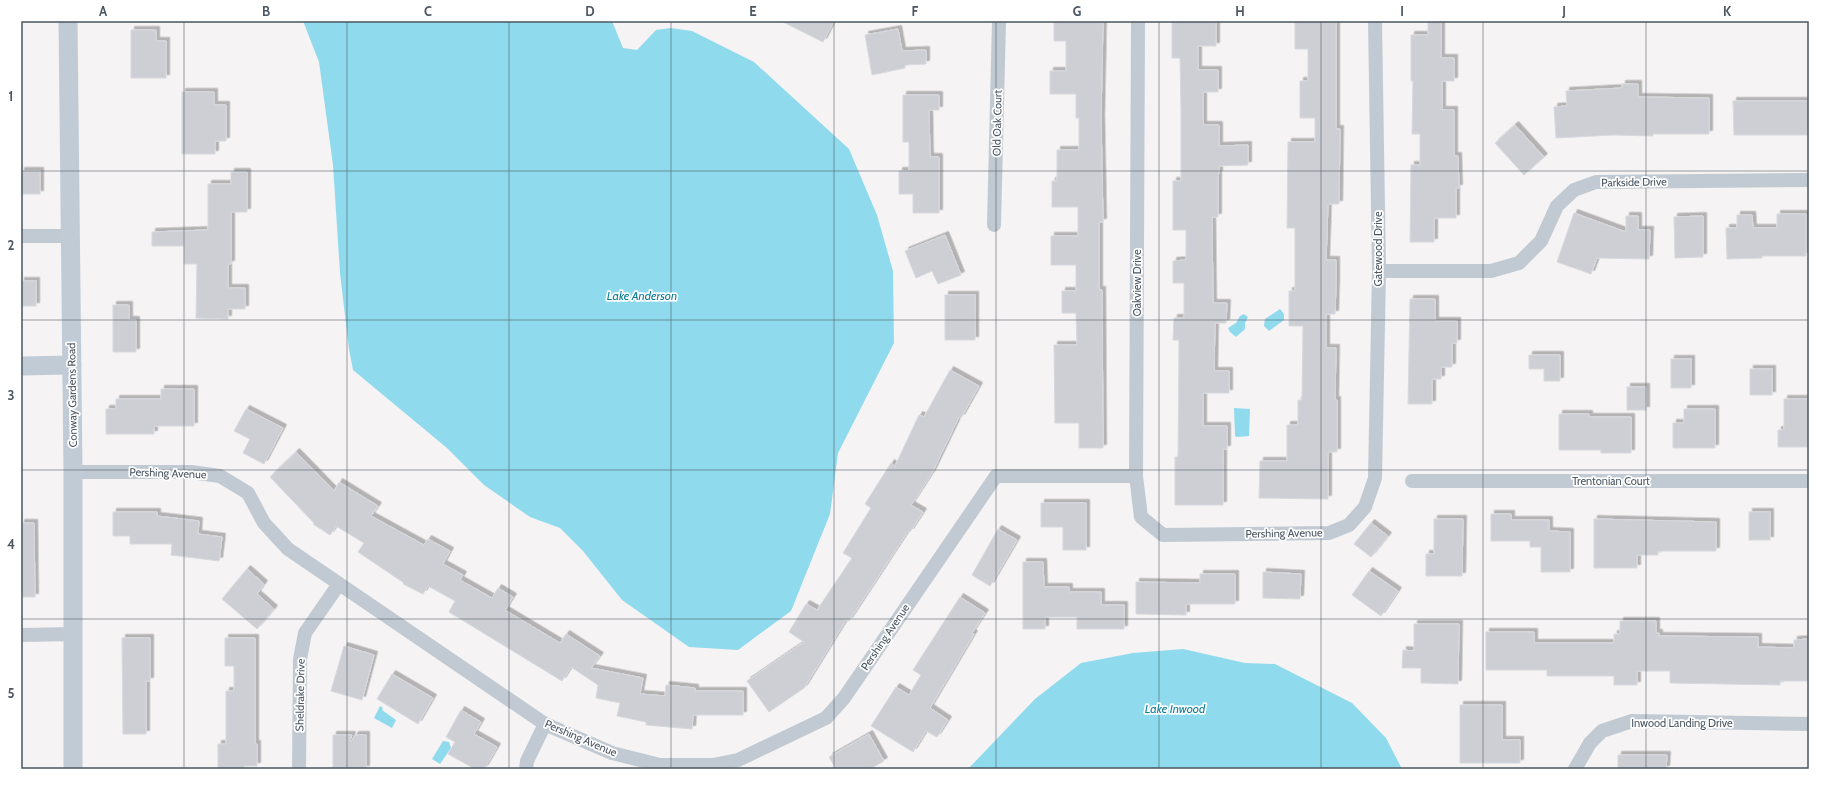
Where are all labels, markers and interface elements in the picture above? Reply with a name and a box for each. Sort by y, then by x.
text: A [99,3,108,19]
text: B [262,3,270,19]
text: C [424,3,432,19]
text: D [585,3,595,19]
text: E [749,3,757,19]
text: F [912,3,919,19]
text: G [1073,3,1082,19]
text: H [1235,3,1245,19]
text: I [1400,3,1404,19]
text: J [1561,3,1566,19]
text: K [1723,3,1732,19]
text: 1 [9,88,13,104]
street label: Old Oak Court [989,89,1005,156]
street label: Parkside Drive [1601,174,1667,190]
street label: Gatewood Drive [1371,211,1385,287]
text: 2 [8,237,15,253]
street label: Oakview Drive [1130,249,1144,317]
water label: Lake Anderson [607,288,677,303]
street label: Conway Gardens Road [64,343,80,447]
text: 3 [7,387,15,403]
street label: Pershing Avenue [129,465,207,481]
street label: Trentonian Court [1572,474,1650,488]
street label: Pershing Avenue [1245,525,1323,541]
text: 4 [7,536,15,552]
street label: Pershing Avenue [858,601,913,673]
street label: Sheldrake Drive [292,658,308,731]
text: 5 [8,685,15,701]
water label: Lake Inwood [1145,701,1206,716]
street label: Pershing Avenue [543,716,620,760]
street label: Inwood Landing Drive [1631,716,1733,730]

